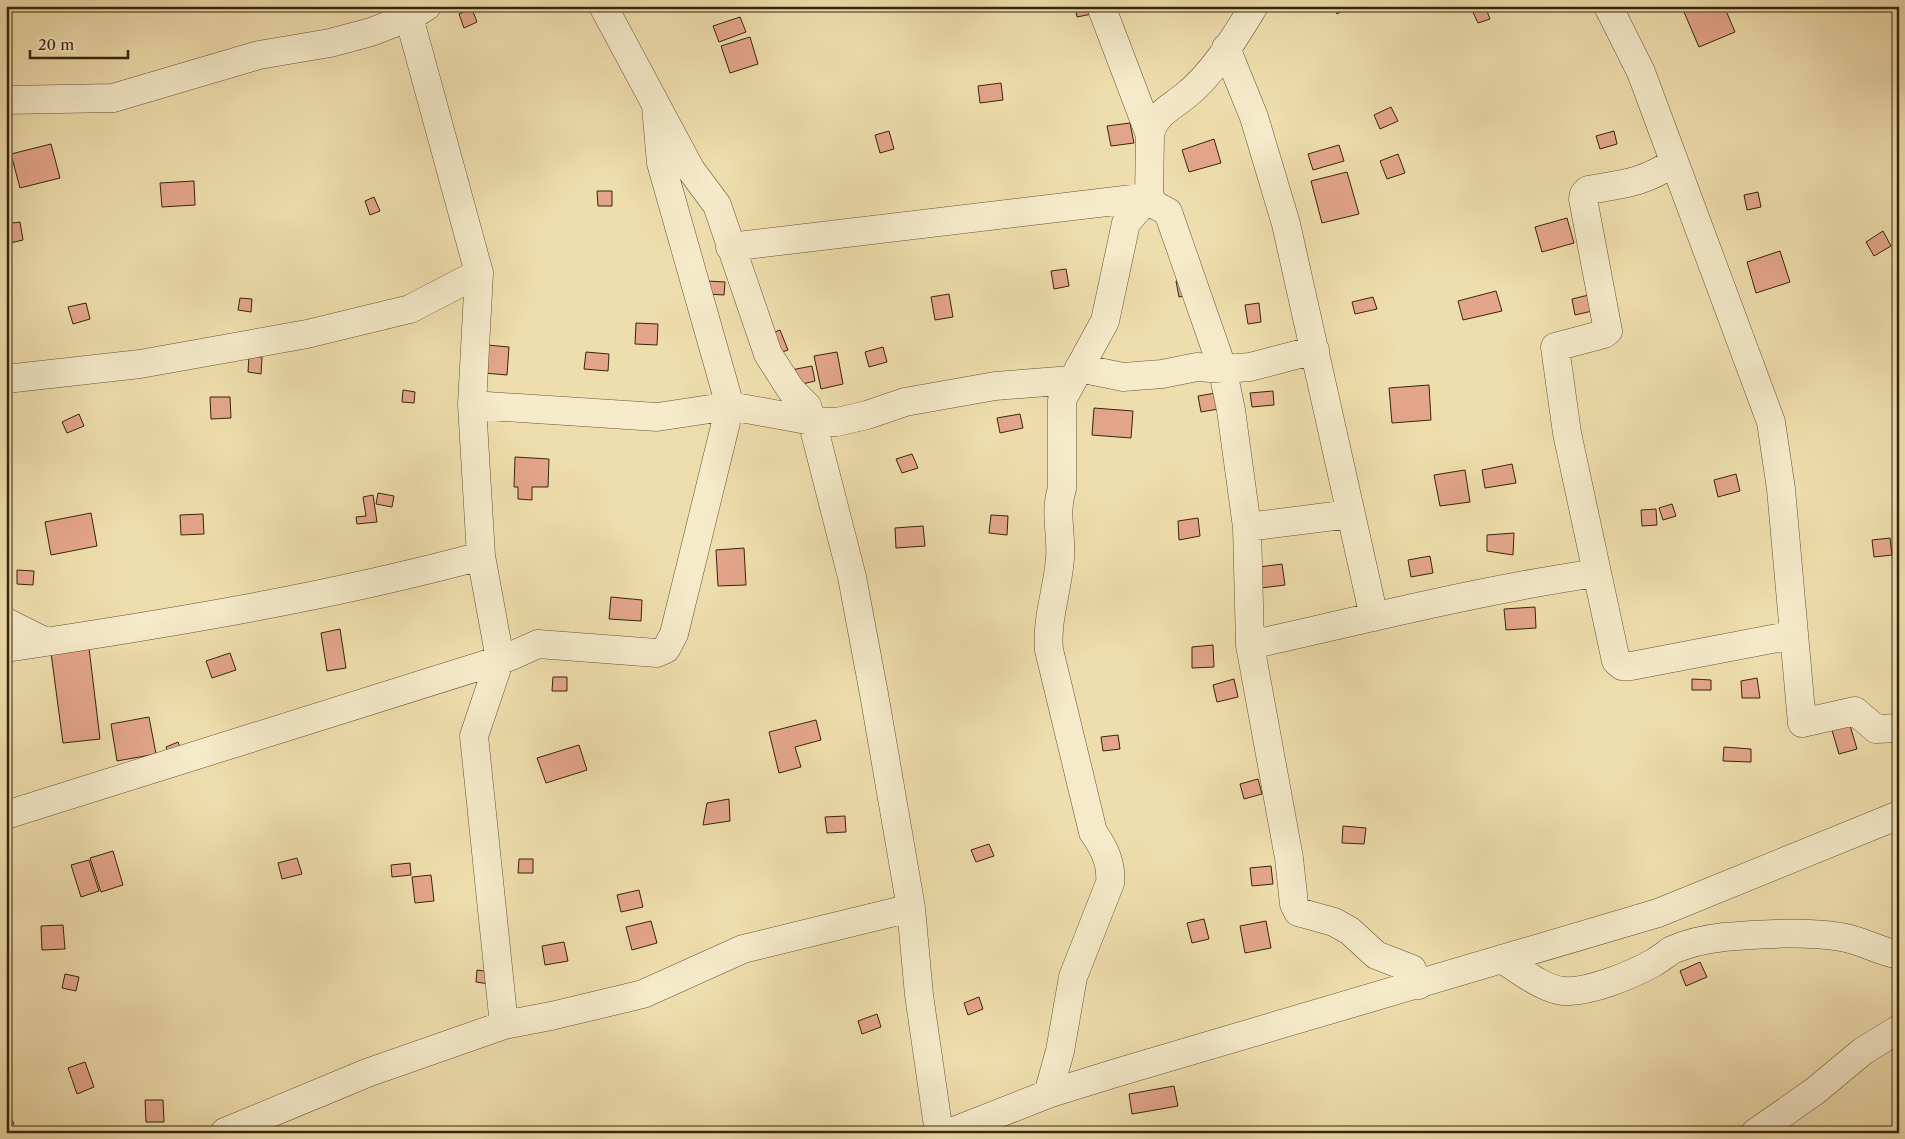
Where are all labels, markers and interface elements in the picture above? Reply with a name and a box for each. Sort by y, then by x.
scale bar [30,28,128,60]
text: 20 m [38,35,74,54]

